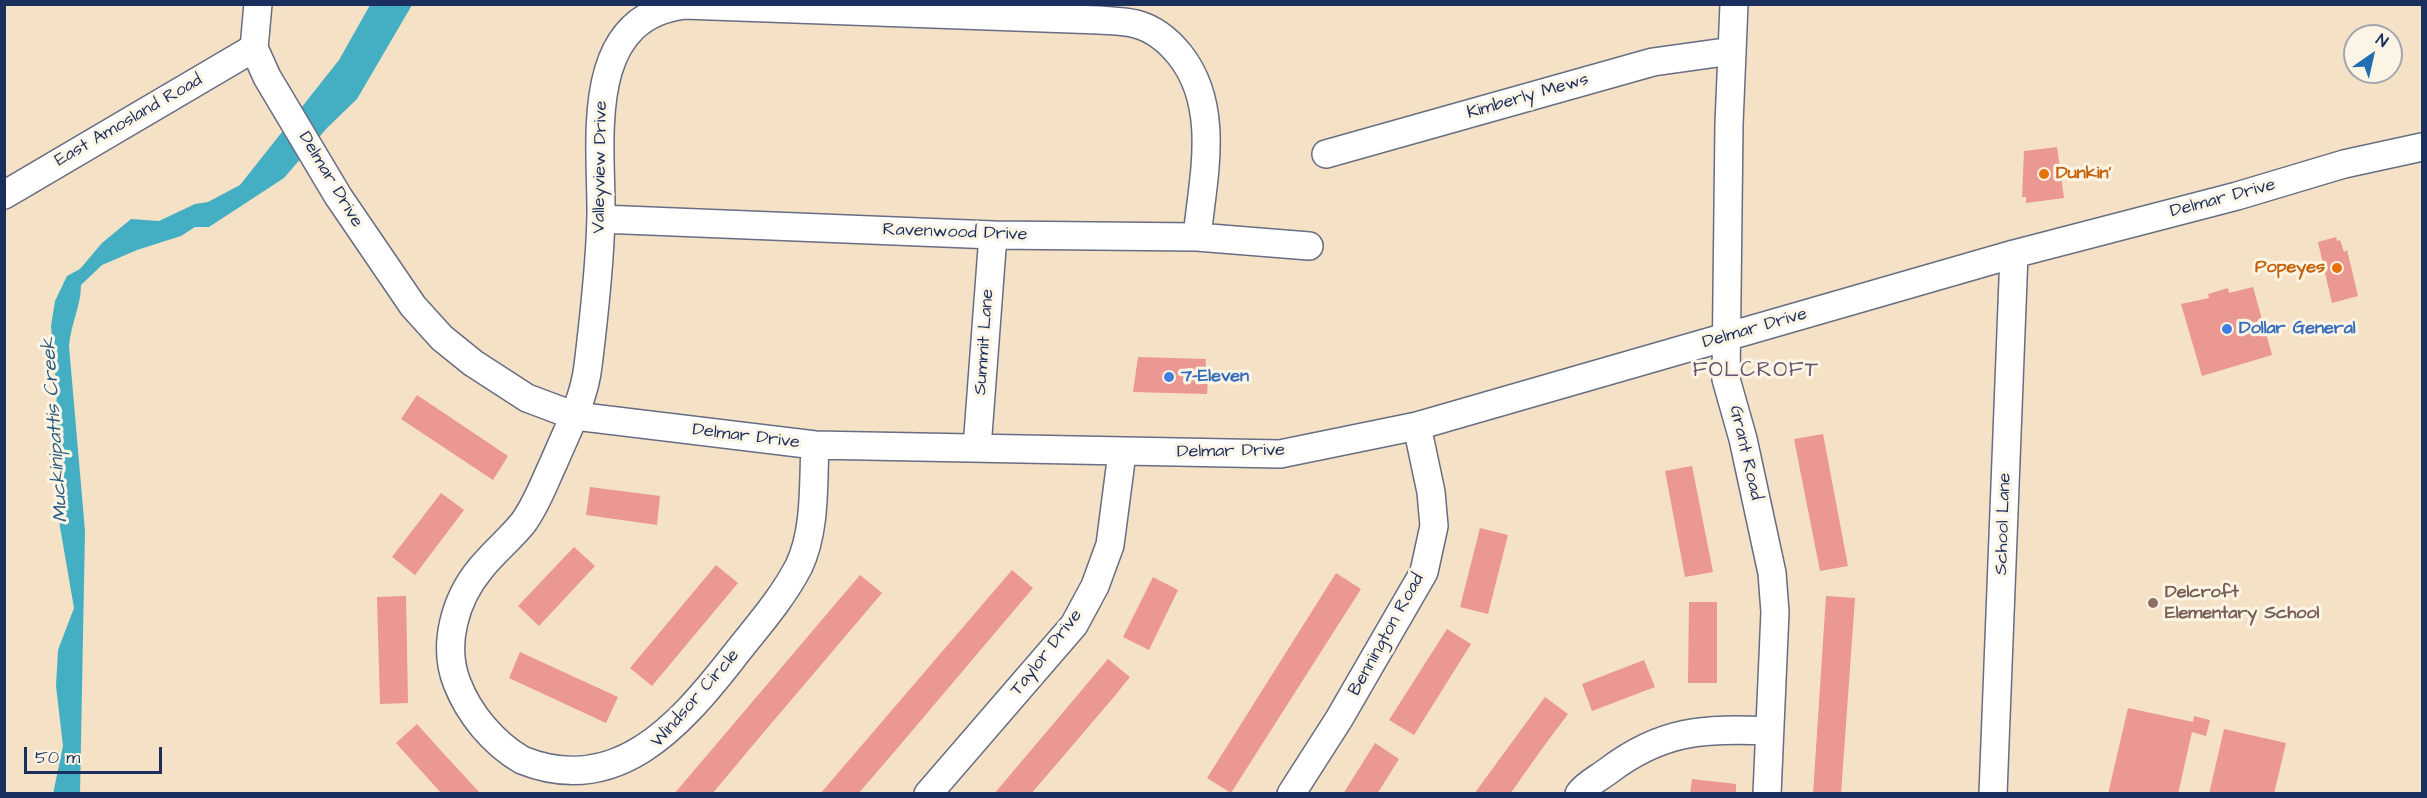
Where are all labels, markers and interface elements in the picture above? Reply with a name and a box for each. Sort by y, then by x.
north arrow [2343,24,2403,84]
text: N [2372,29,2392,53]
street label: Kimberly Mews [1465,69,1591,125]
street label: East Amosland Road [51,70,207,172]
street label: Valleyview Drive [589,100,613,234]
street label: Delmar Drive [293,128,367,232]
place label: Dunkin' [2056,163,2112,185]
marker: Dunkin' [2037,167,2051,181]
street label: Delmar Drive [2168,175,2278,223]
street label: Ravenwood Drive [882,220,1028,246]
place label: Popeyes [2255,257,2325,279]
marker: Popeyes [2330,261,2344,275]
street label: Summit Lane [971,288,999,396]
street label: Delmar Drive [1700,304,1810,354]
place label: Dollar General [2239,318,2356,340]
marker: Dollar General [2220,322,2234,336]
water label: Muckinipattis Creek [38,337,74,523]
district label: FOLCROFT [1693,359,1819,385]
place label: 7-Eleven [1181,366,1249,388]
marker: 7-Eleven [1162,370,1176,384]
street label: Grant Road [1724,404,1766,502]
street label: Delmar Drive [691,420,801,454]
street label: Delmar Drive [1177,440,1285,464]
street label: School Lane [1991,472,2017,576]
street label: Bennington Road [1344,570,1430,700]
place label: Delcroft Elementary School [2165,582,2319,624]
marker: Delcroft Elementary School [2146,596,2160,610]
street label: Taylor Drive [1007,605,1087,701]
street label: Windsor Circle [647,645,745,753]
scale bar [27,735,165,773]
text: 50 m [35,745,80,770]

